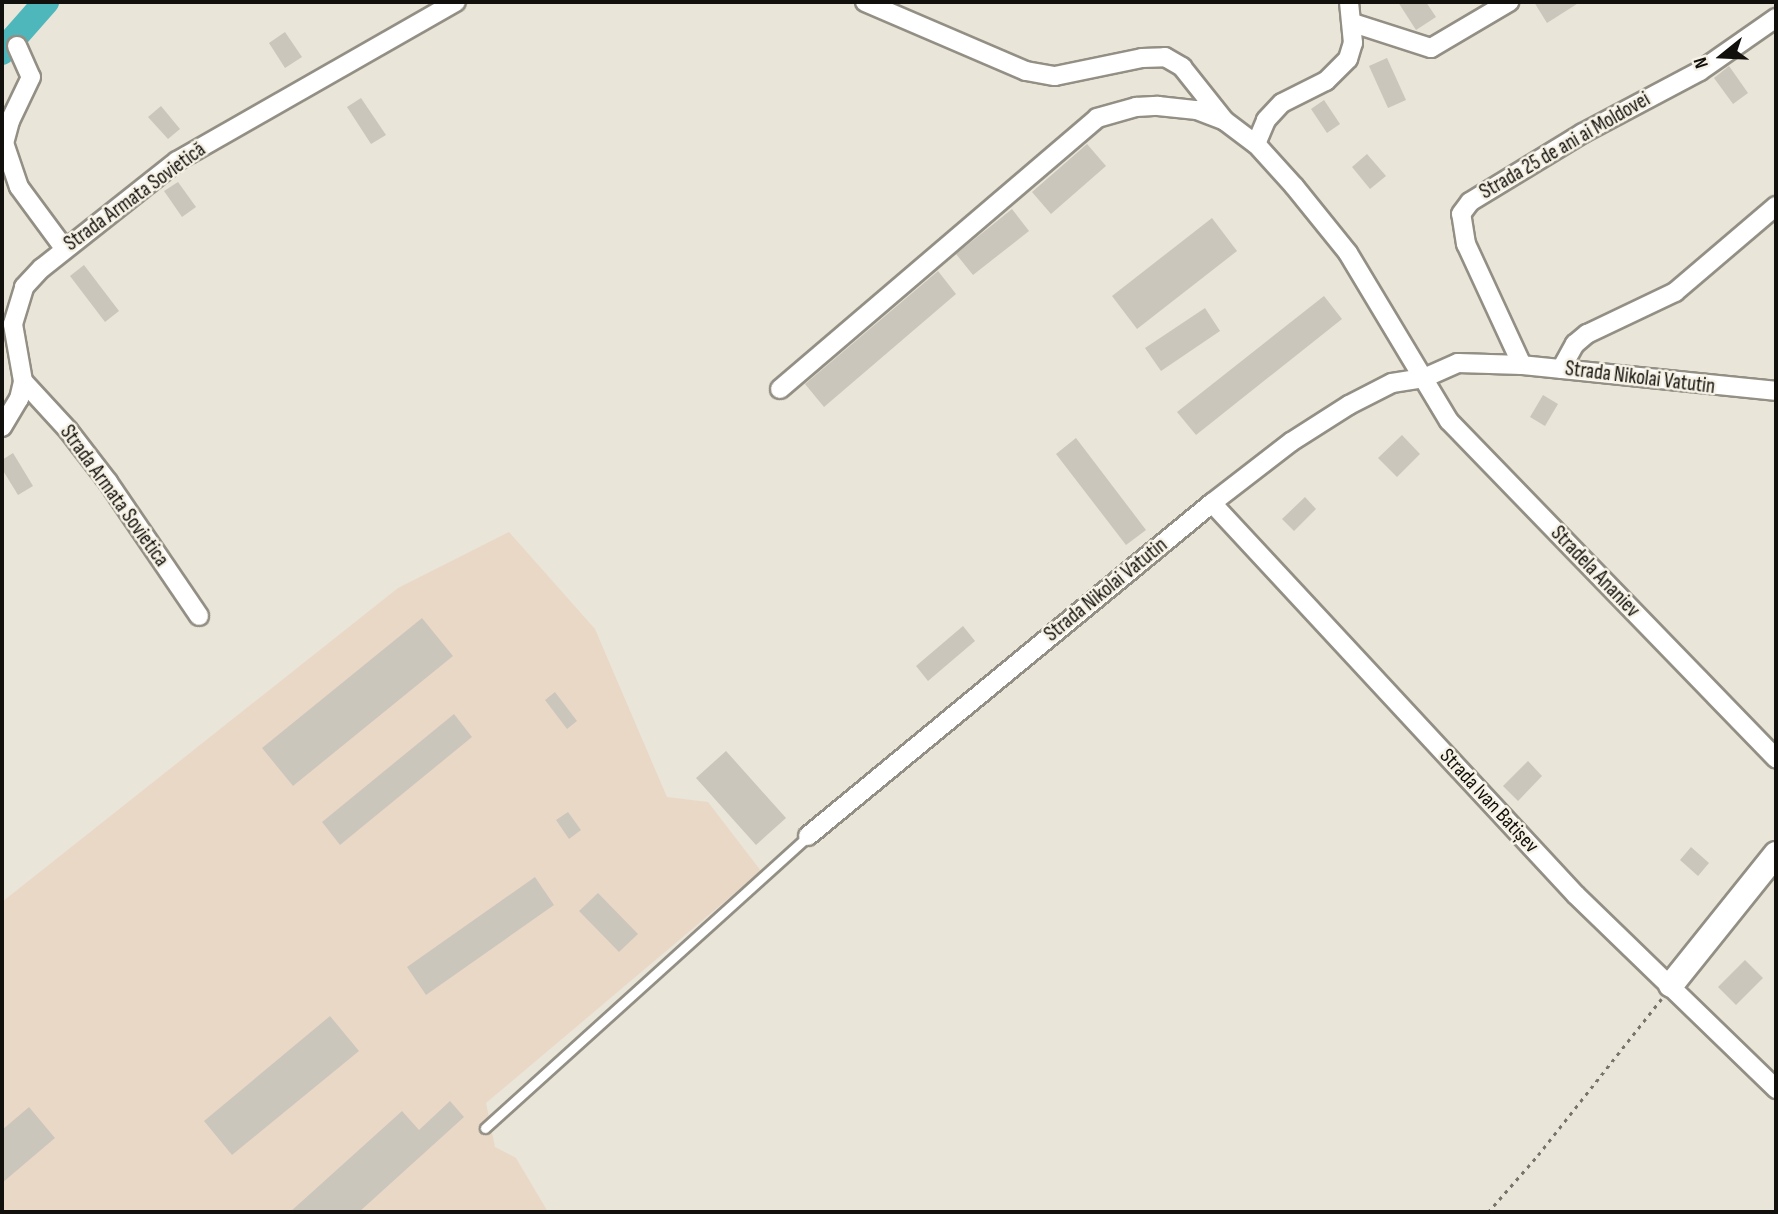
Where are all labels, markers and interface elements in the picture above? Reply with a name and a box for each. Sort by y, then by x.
north arrow [1687,21,1757,91]
text: N [1689,54,1714,71]
street label: Strada 25 de ani ai Moldovei [1475,87,1655,205]
street label: Strada Armata Sovietică [59,137,211,257]
street label: Strada Nikolai Vatutin [1564,356,1716,400]
street label: Strada Armata Sovietica [54,420,174,572]
street label: Stradela Ananiev [1545,521,1645,623]
street label: Strada Nikolai Vatutin [1039,533,1173,647]
street label: Strada Ivan Batișev [1434,744,1544,858]

